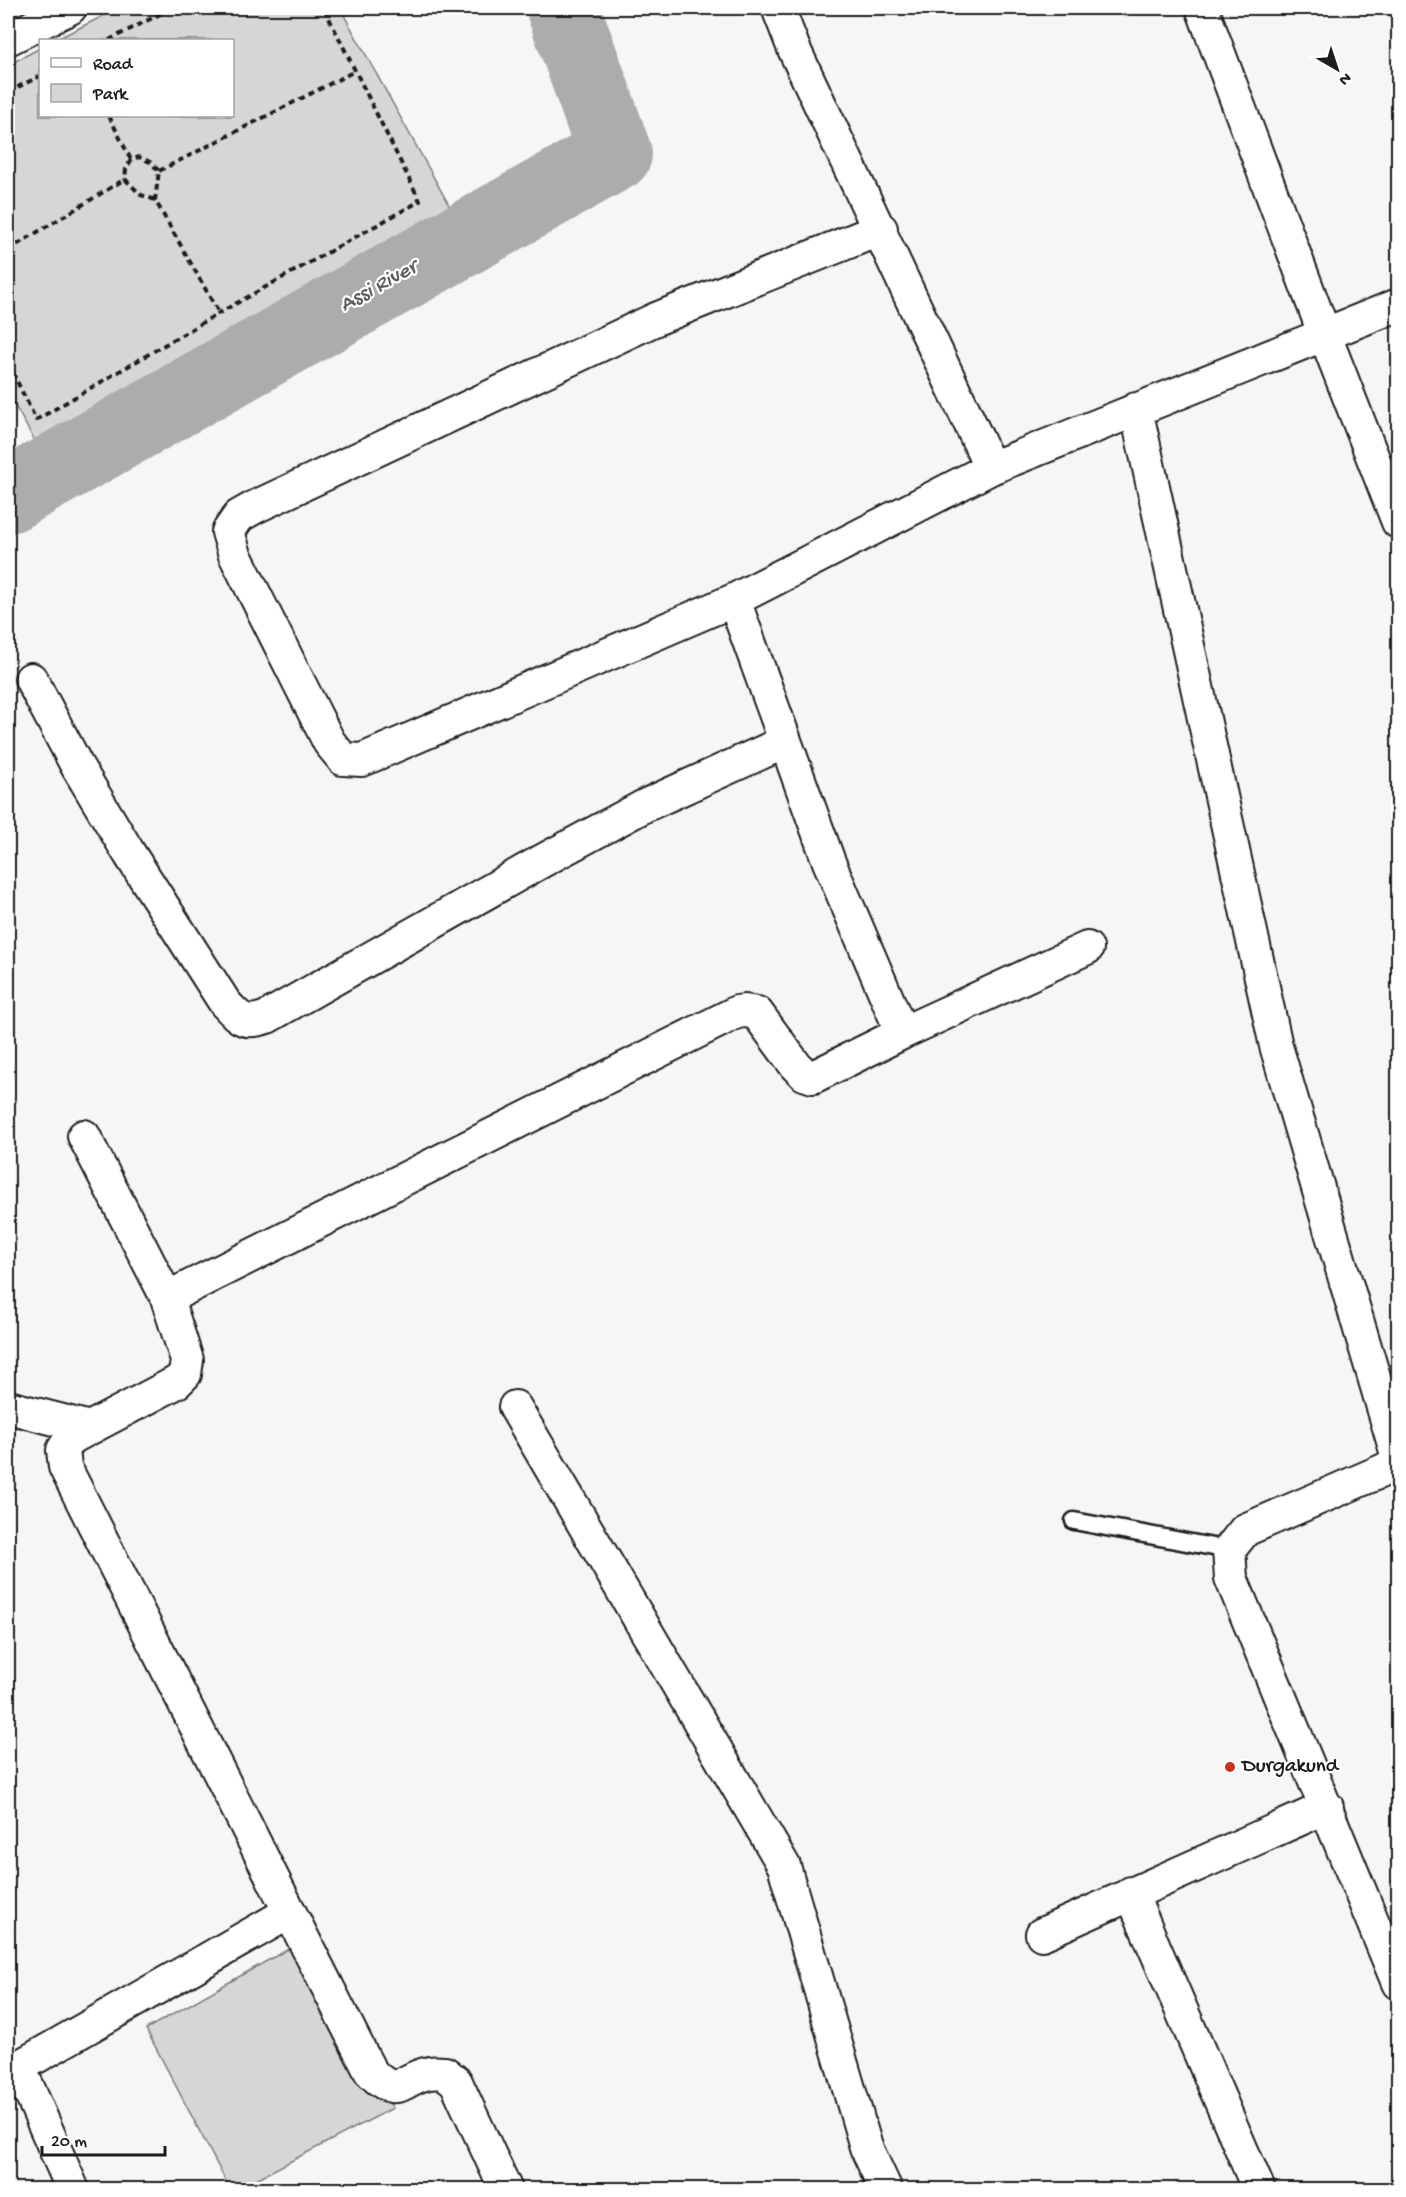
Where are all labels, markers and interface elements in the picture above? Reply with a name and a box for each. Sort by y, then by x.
legend [39,39,234,117]
north arrow [1307,39,1367,99]
text: Road [93,55,134,76]
text: N [1334,67,1354,89]
text: Park [92,85,129,106]
water label: Assi River [336,253,426,319]
place label: Durgakund [1240,1755,1340,1780]
marker: Durgakund [1223,1760,1237,1774]
scale bar [42,2119,165,2157]
text: 20 m [51,2132,87,2153]

